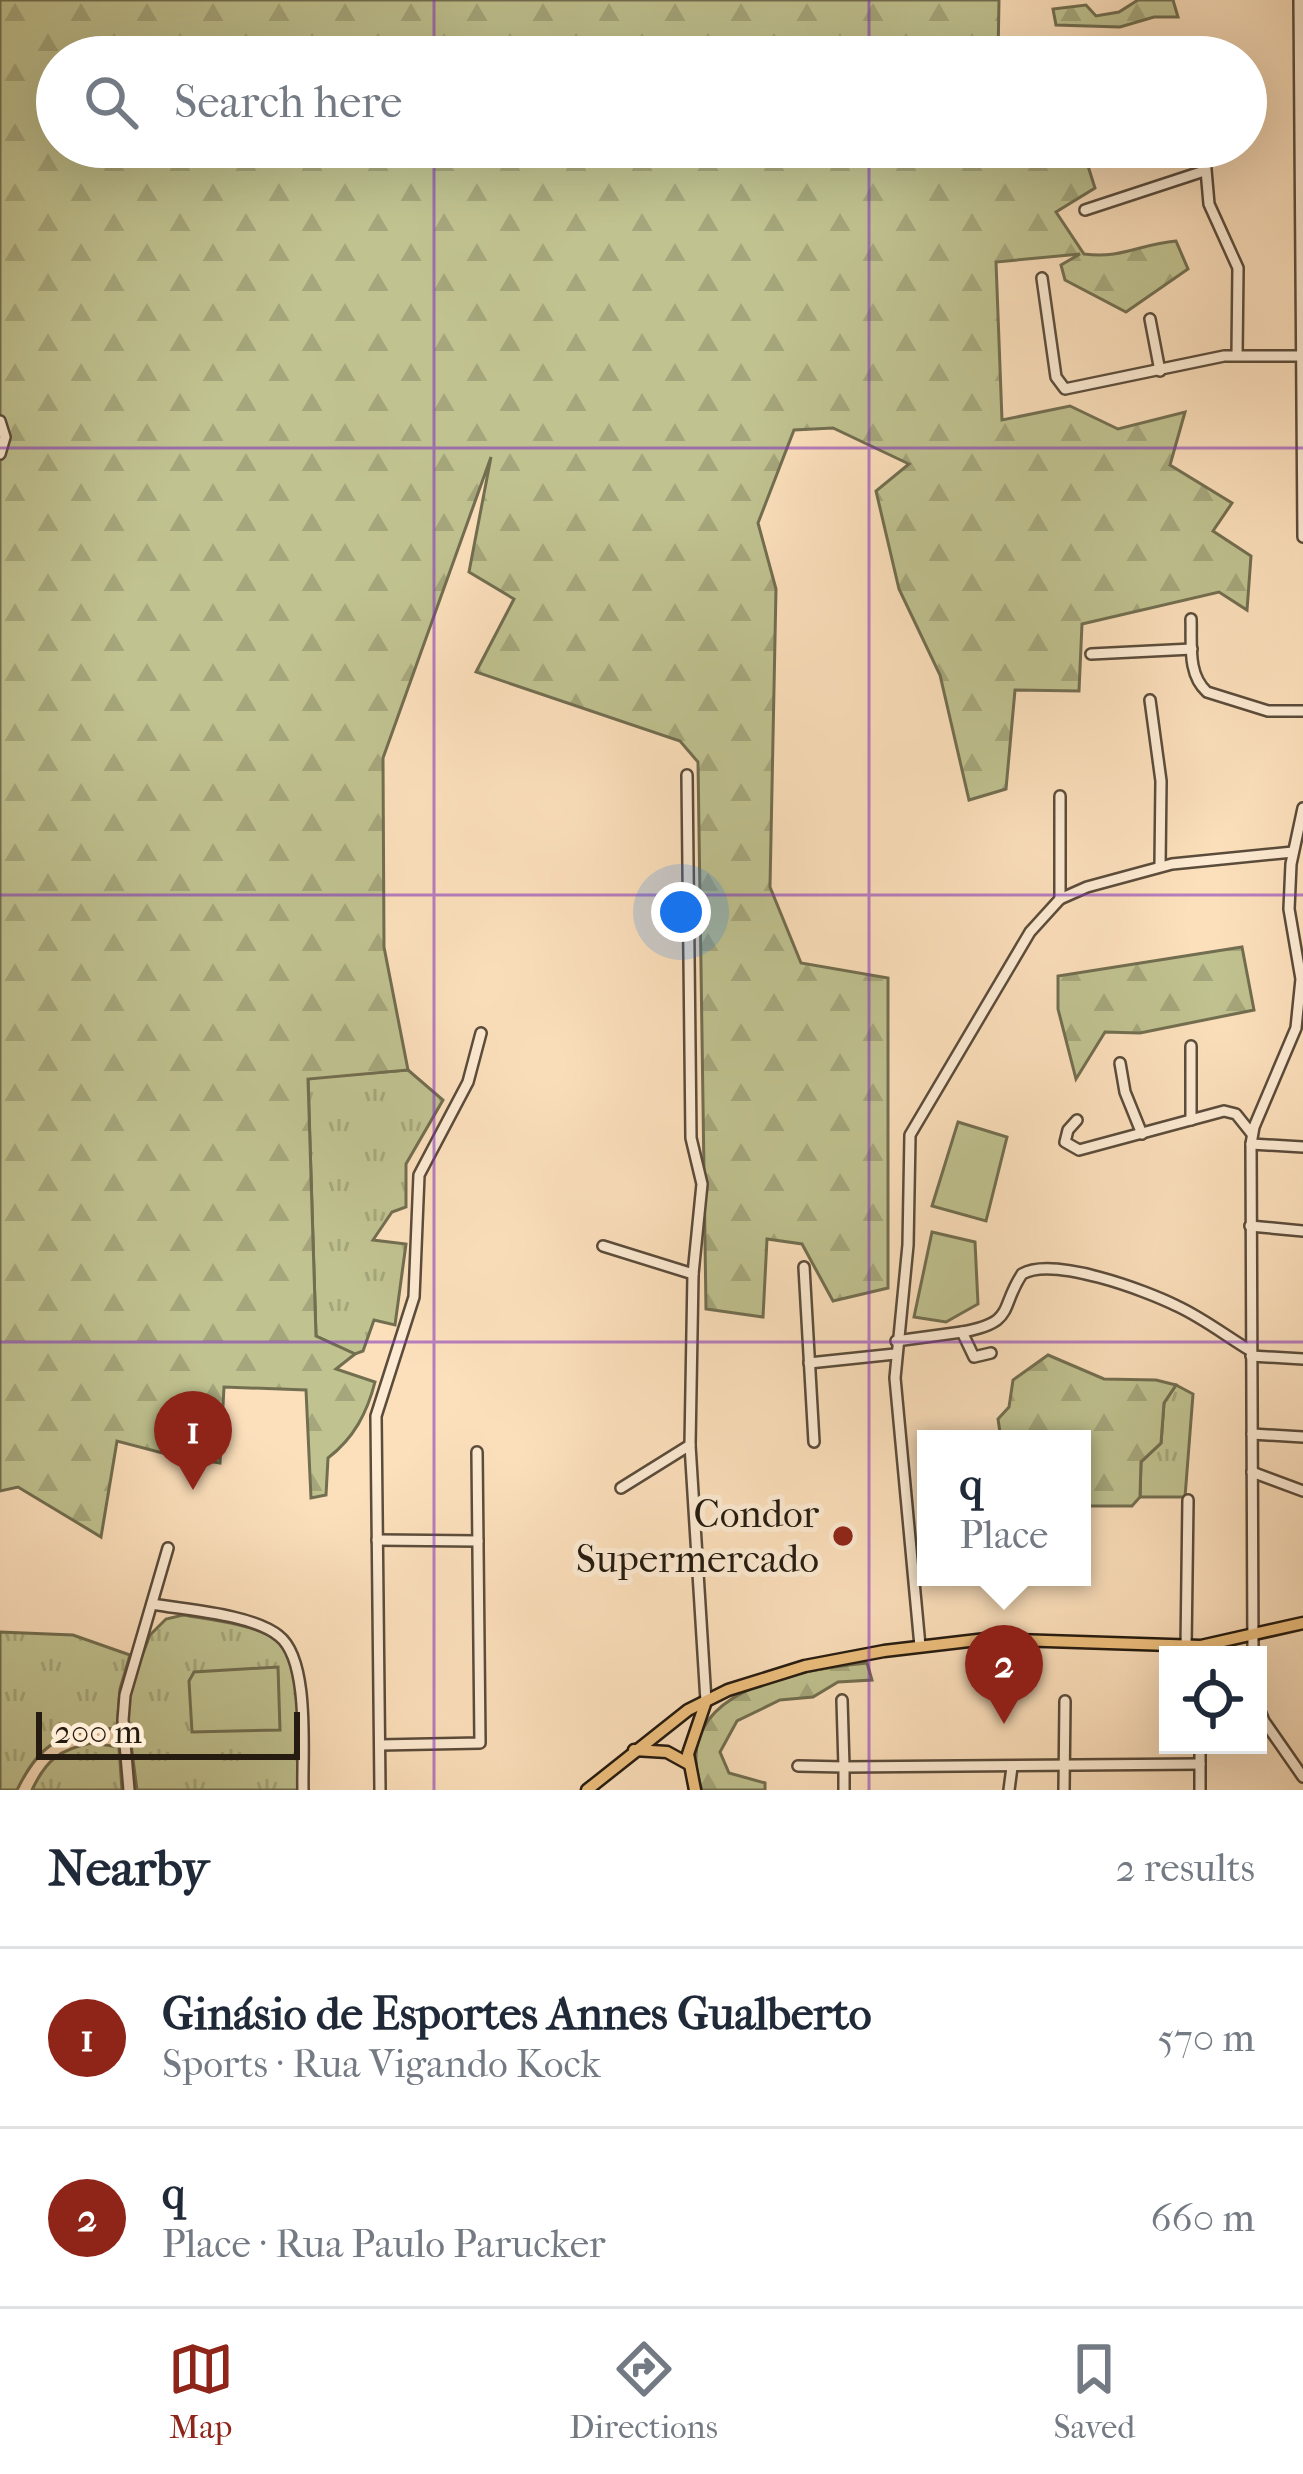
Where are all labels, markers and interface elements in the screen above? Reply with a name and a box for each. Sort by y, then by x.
search box [36,36,1267,168]
icon: search [78,69,144,135]
text: Search here [174,76,402,129]
your location [651,882,711,942]
pin: 1 [154,1391,232,1490]
popup [917,1430,1091,1586]
text: q [960,1459,983,1512]
place label: Condor Supermercado [576,1491,819,1582]
text: Place [960,1512,1048,1558]
marker: Condor Supermercado [830,1523,856,1549]
pin: 2 [965,1625,1043,1724]
map controls [1159,1646,1267,1754]
button: locate [1159,1646,1267,1754]
scale bar [36,1706,300,1759]
text: 200 m [54,1713,142,1752]
text: Nearby [48,1838,209,1898]
text: 2 results [1116,1845,1255,1891]
text: Ginásio de Esportes Annes Gualberto [162,1988,872,2041]
text: 1 [80,2015,94,2061]
text: 570 m [1157,2015,1255,2061]
text: Sports · Rua Vigando Kock [162,2041,601,2087]
text: q [162,2168,185,2221]
text: 2 [77,2195,97,2241]
text: 660 m [1150,2195,1255,2241]
text: Place · Rua Paulo Parucker [162,2221,606,2267]
tab: Map [168,2336,234,2447]
tab: Directions [569,2336,718,2447]
tab: Saved [1053,2336,1135,2447]

